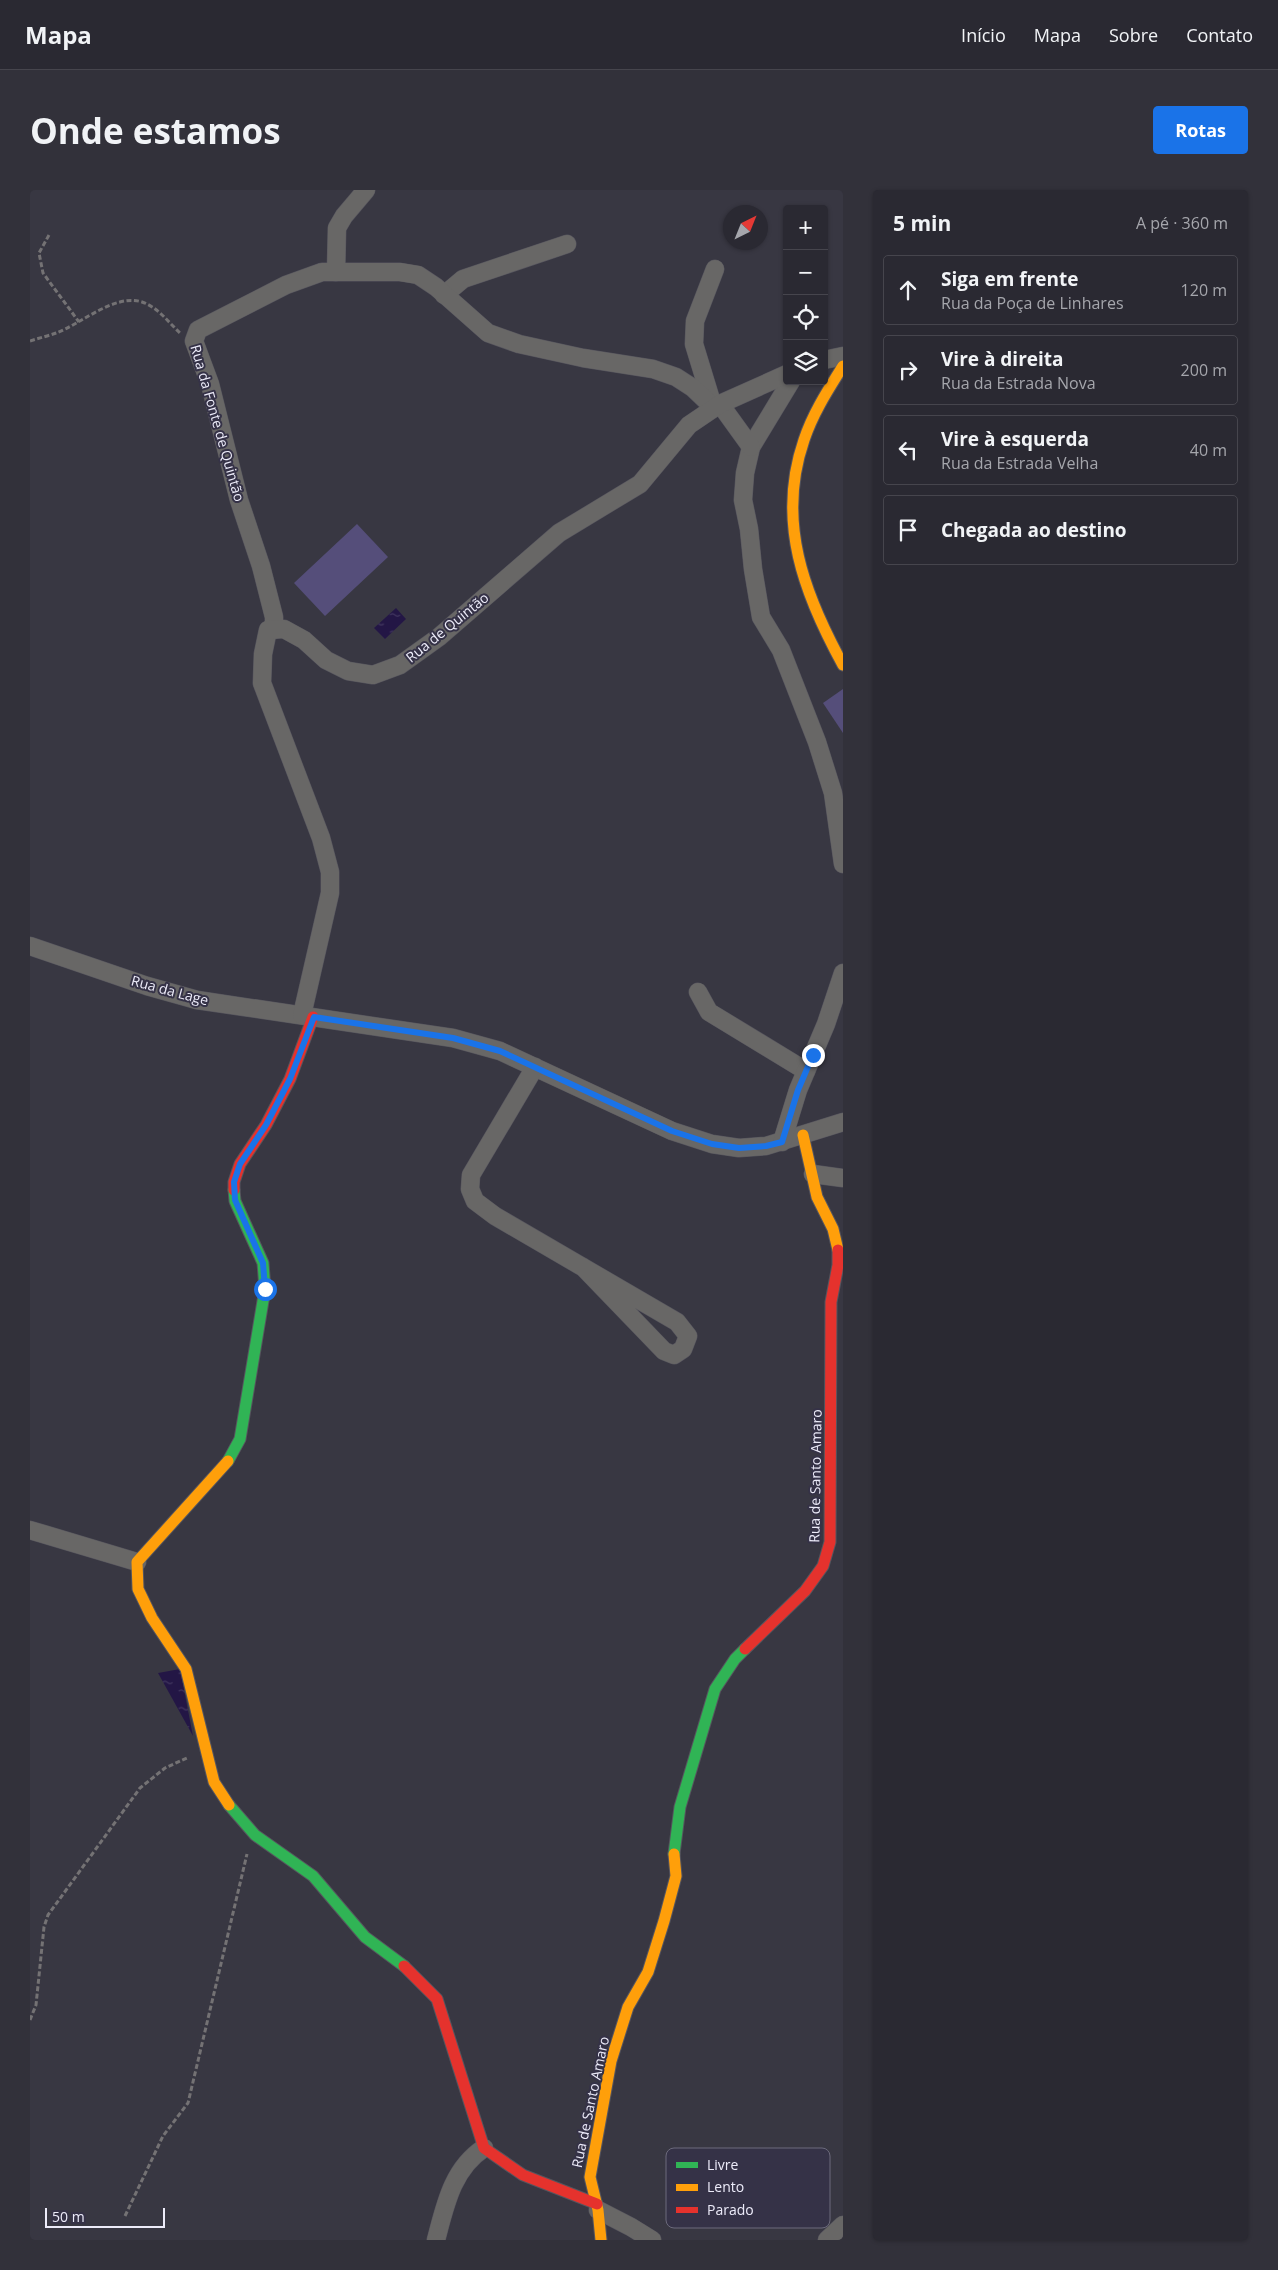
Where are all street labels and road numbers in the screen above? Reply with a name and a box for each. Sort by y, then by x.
street label: Rua da Fonte de Quintão [187,342,249,504]
street label: Rua de Quintão [402,588,492,666]
street label: Rua da Lage [129,971,211,1009]
street label: Rua de Santo Amaro [804,1409,826,1543]
street label: Rua de Santo Amaro [567,2035,613,2169]

